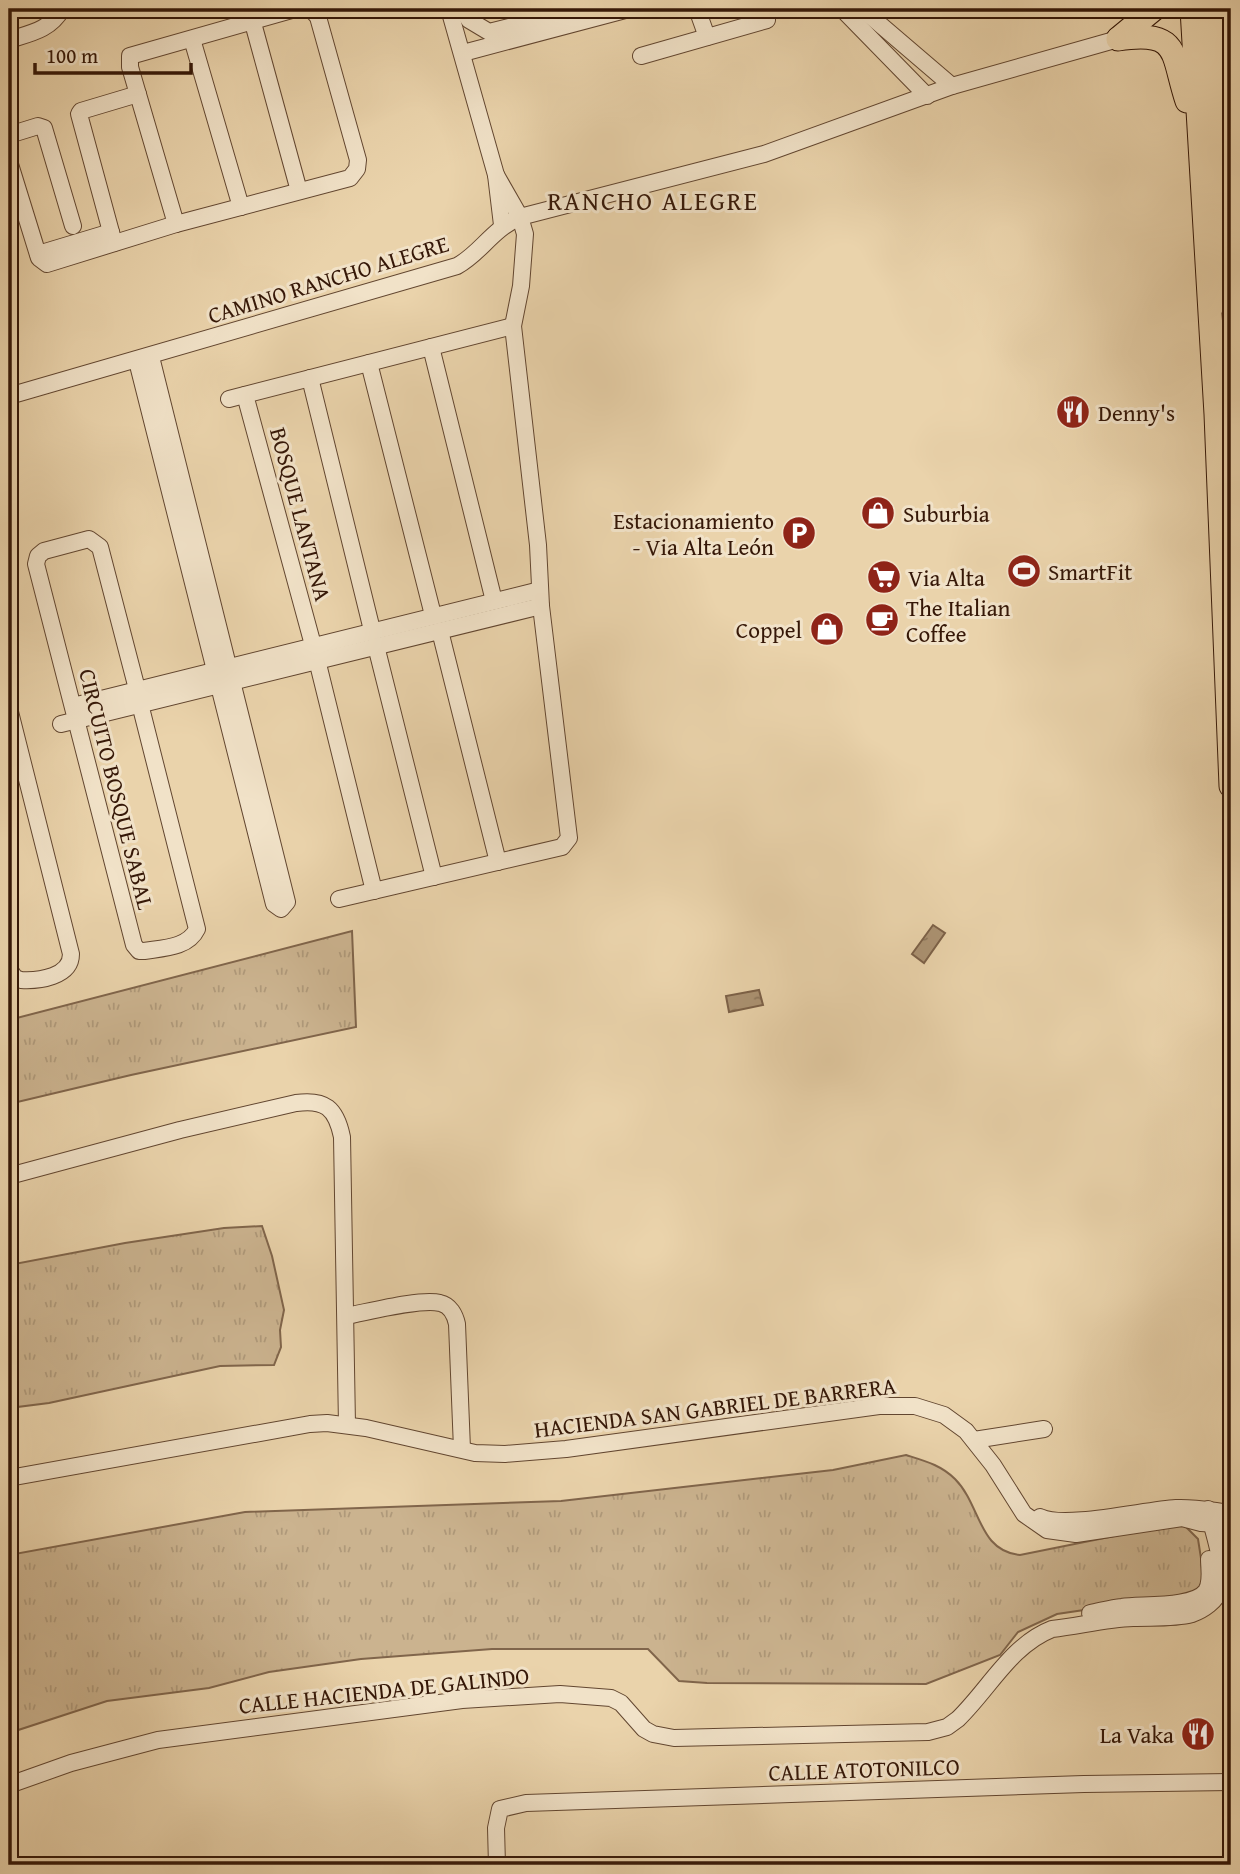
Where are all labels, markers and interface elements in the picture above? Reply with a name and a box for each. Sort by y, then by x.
scale bar [35,32,191,76]
text: 100 m [46,40,98,71]
district label: RANCHO ALEGRE [547,181,759,220]
street label: CAMINO RANCHO ALEGRE [204,227,452,331]
restaurant icon: Denny's [1054,393,1092,431]
place label: Denny's [1098,396,1175,429]
street label: BOSQUE LANTANA [262,423,340,605]
shop icon: Suburbia [859,494,897,532]
place label: Suburbia [903,497,990,530]
place label: Estacionamiento - Via Alta León [613,504,774,563]
parking icon: Estacionamiento - Via Alta León [780,514,818,552]
sports icon: SmartFit [1005,552,1043,590]
place label: SmartFit [1048,555,1132,588]
supermarket icon: Via Alta [865,558,903,596]
place label: Via Alta [908,561,985,594]
place label: The Italian Coffee [906,591,1011,650]
cafe icon: The Italian Coffee [863,601,901,639]
shop icon: Coppel [808,610,846,648]
place label: Coppel [736,613,802,646]
street label: CIRCUITO BOSQUE SABAL [71,665,163,913]
street label: HACIENDA SAN GABRIEL DE BARRERA [532,1368,898,1446]
street label: CALLE HACIENDA DE GALINDO [237,1658,531,1722]
restaurant icon: La Vaka [1179,1715,1217,1753]
place label: La Vaka [1100,1718,1174,1751]
street label: CALLE ATOTONILCO [768,1749,960,1789]

